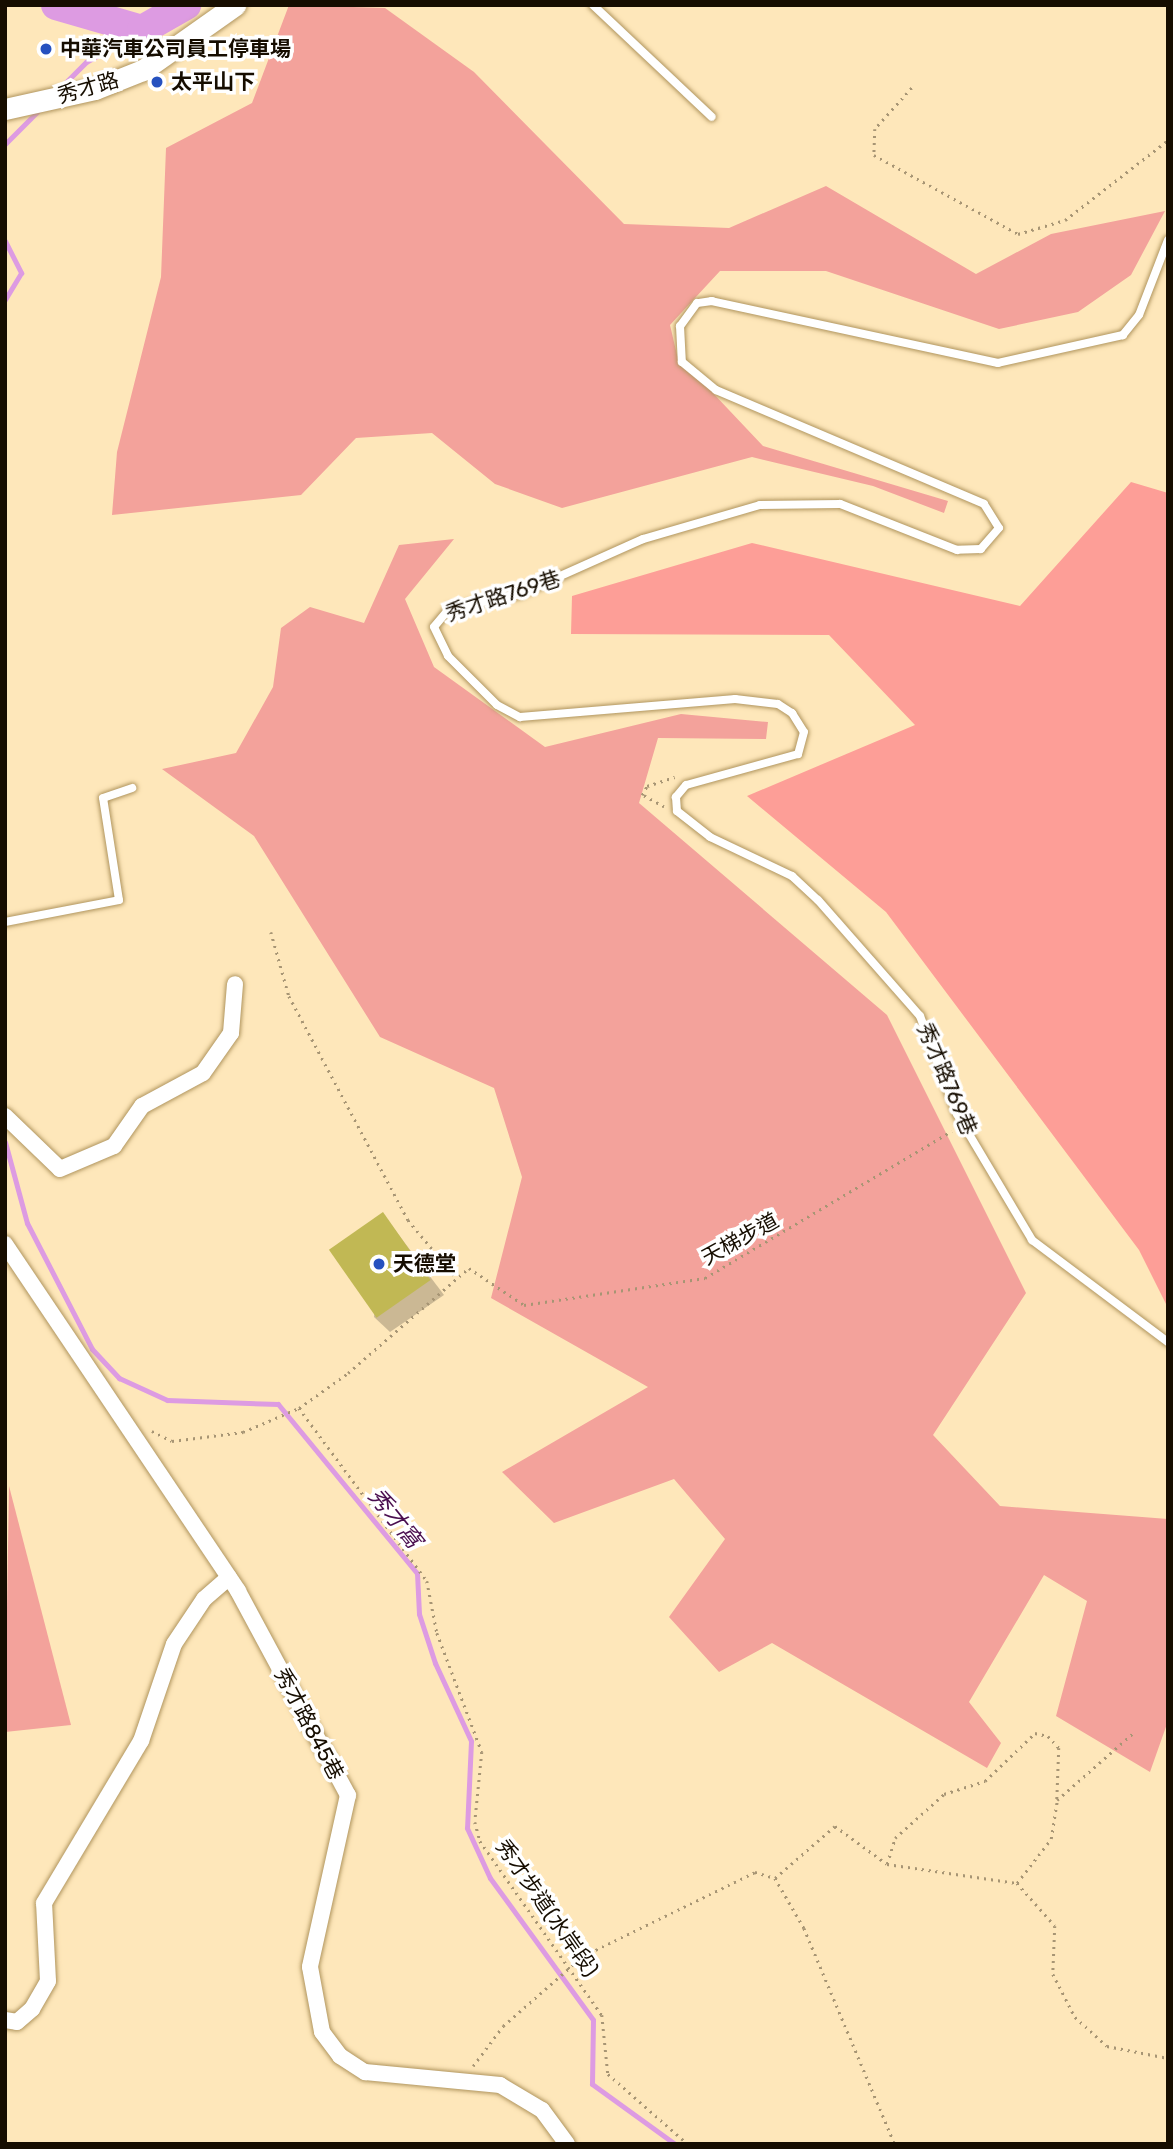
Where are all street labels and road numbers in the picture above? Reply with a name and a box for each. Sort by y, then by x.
street label: 秀才路 [54,67,122,109]
street label: 秀才路769巷 [442,566,564,626]
street label: 秀才路769巷 [912,1019,982,1139]
street label: 天梯步道 [697,1208,783,1270]
street label: 秀才路845巷 [269,1664,349,1784]
street label: 秀才步道(水岸段) [490,1835,604,1981]

